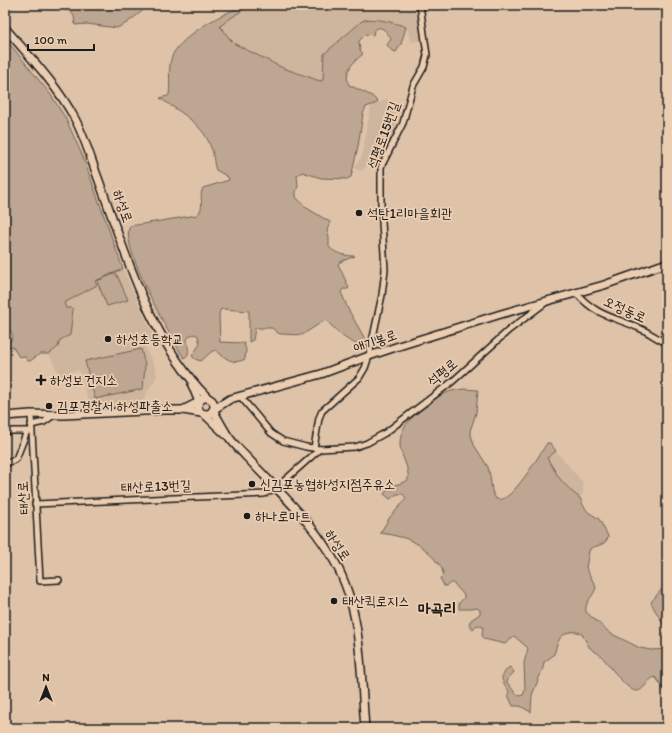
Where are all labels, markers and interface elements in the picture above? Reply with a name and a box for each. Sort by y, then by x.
scale bar [28,26,94,52]
text: 100 m [34,33,67,47]
street label: 석평로15번길 [363,99,404,171]
street label: 하성로 [109,187,136,225]
place label: 석탄1리마을회관 [367,205,452,222]
marker: 석탄1리마을회관 [354,208,364,218]
street label: 오정동로 [601,293,649,326]
street label: 애기봉로 [351,326,399,357]
place label: 하성초등학교 [116,331,184,348]
marker: 하성초등학교 [103,334,113,344]
street label: 석평로 [424,355,461,390]
place label: 하성보건지소 [50,372,118,389]
marker: 하성보건지소 [35,374,47,386]
place label: 김포경찰서 하성파출소 [57,398,173,415]
marker: 김포경찰서 하성파출소 [44,401,54,411]
place label: 신김포농협하성지점주유소 [260,476,395,493]
street label: 태산로13번길 [121,477,192,496]
marker: 신김포농협하성지점주유소 [247,479,257,489]
street label: 태산로 [14,481,33,515]
place label: 하나로마트 [255,508,311,525]
marker: 하나로마트 [242,511,252,521]
street label: 하성로 [321,526,354,564]
place label: 태산퀵로지스 [342,593,410,610]
marker: 태산퀵로지스 [329,596,339,606]
district label: 마곡리 [418,599,456,618]
north arrow [26,667,66,707]
text: N [42,671,50,684]

